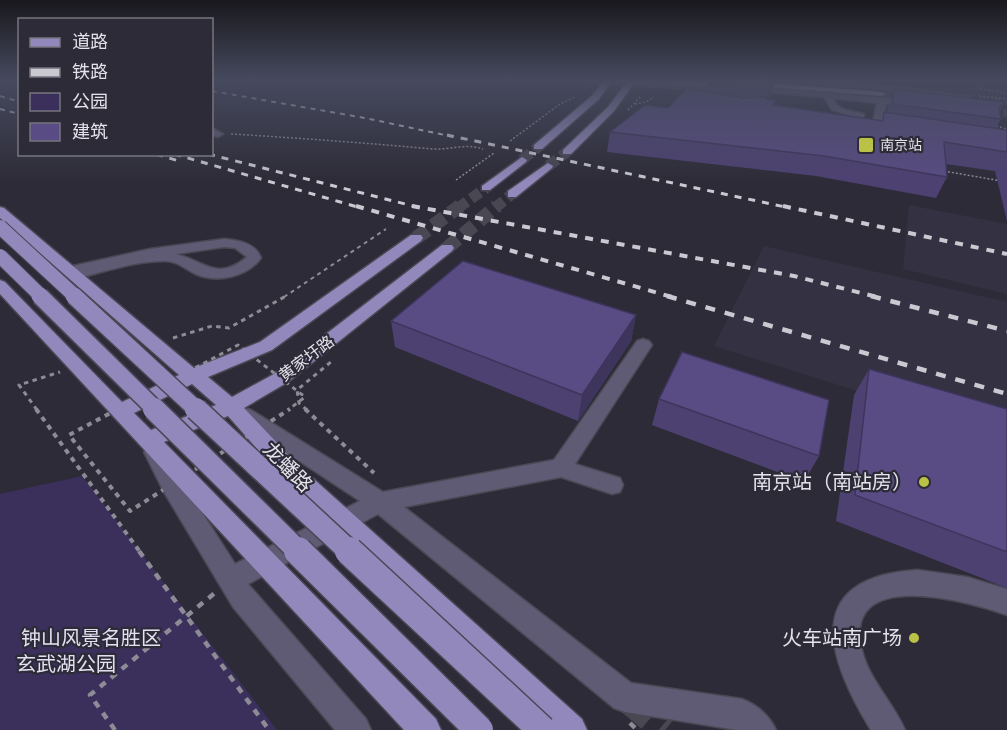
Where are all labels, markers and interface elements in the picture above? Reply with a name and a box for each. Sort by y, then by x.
legend [18,18,213,156]
text: 道路 [72,32,108,52]
text: 铁路 [72,62,108,82]
text: 公园 [72,92,108,112]
text: 建筑 [72,122,108,142]
marker: 南京站 [857,136,875,154]
place label: 南京站 [880,137,922,153]
street label: 黄家圩路 [276,332,337,384]
street label: 龙蟠路 [259,438,317,496]
place label: 南京站（南站房） [752,471,912,493]
marker: 南京站（南站房） [917,475,931,489]
park label: 钟山风景名胜区 [21,627,161,649]
place label: 火车站南广场 [782,627,902,649]
marker: 火车站南广场 [907,631,921,645]
park label: 玄武湖公园 [16,653,116,675]

